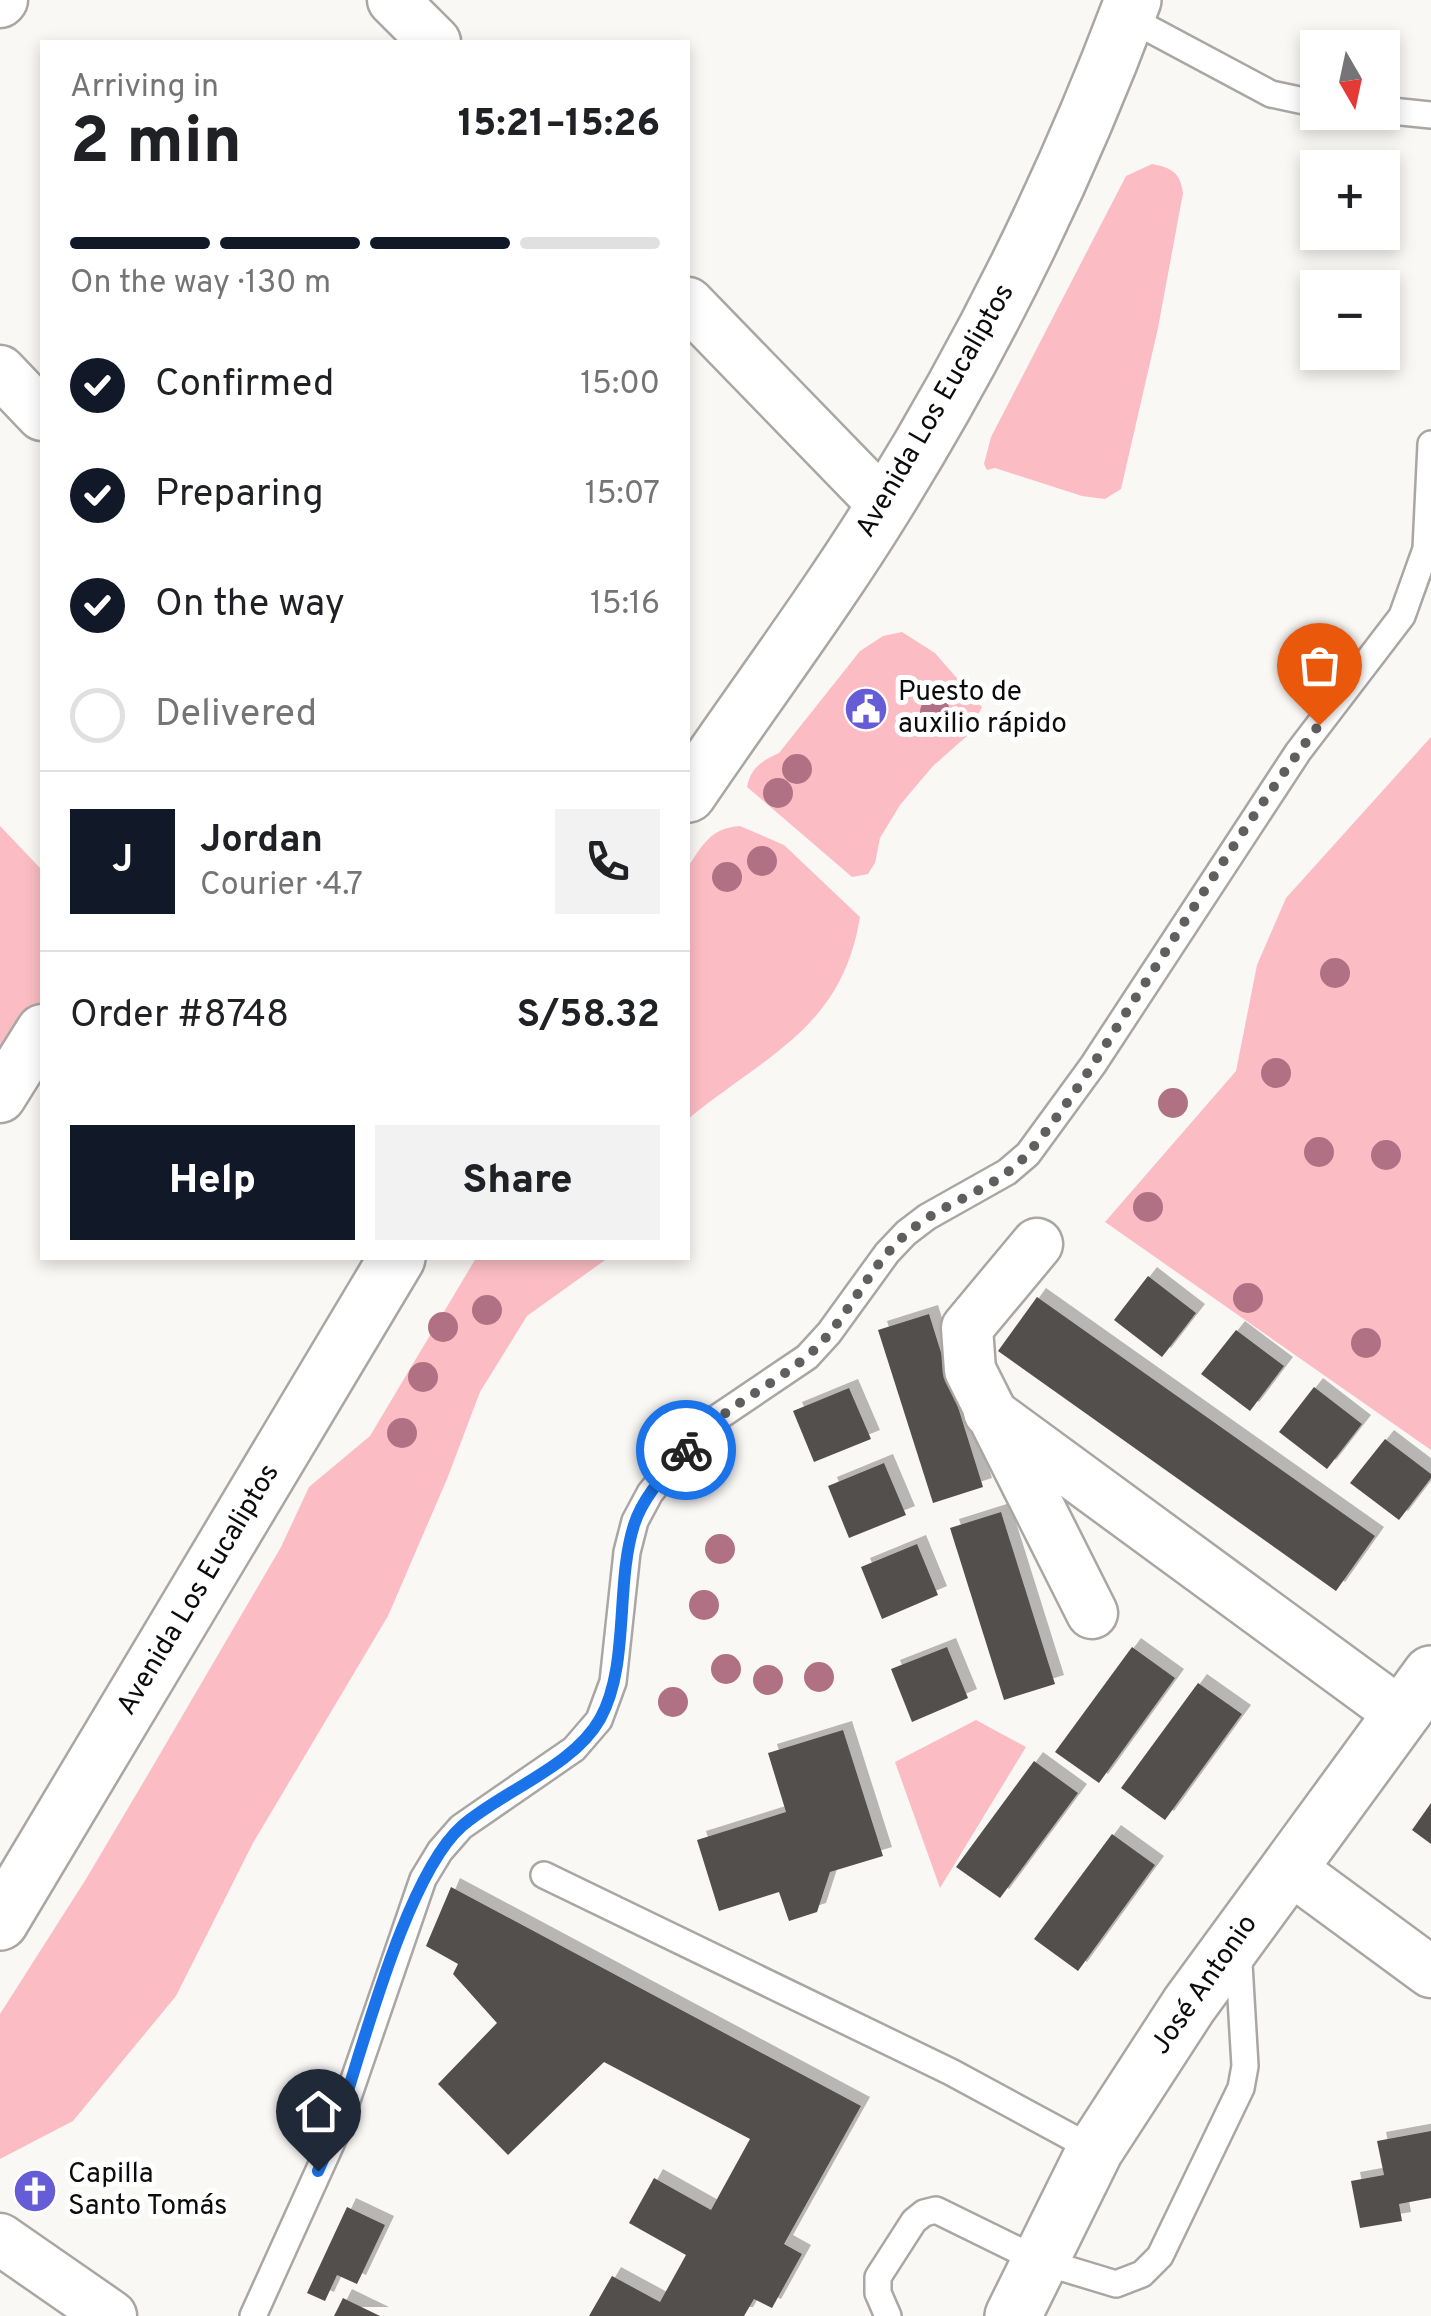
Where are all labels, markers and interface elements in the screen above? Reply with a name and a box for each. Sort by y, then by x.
north arrow [1300,30,1400,130]
map controls [1300,30,1400,370]
text: Arriving in [70,68,219,108]
text: 15:21–15:26 [458,101,660,150]
text: 2 min [70,104,242,186]
button: + [1300,150,1400,250]
text: On the way · 130 m [70,264,331,304]
button: − [1300,270,1400,370]
street label: Avenida Los Eucaliptos [849,278,1023,544]
icon: check [70,358,125,413]
text: Confirmed [155,361,334,410]
text: 15:00 [580,365,660,405]
icon: check [70,468,125,523]
text: Preparing [155,471,324,520]
text: 15:07 [585,475,660,515]
icon: check [70,578,125,633]
text: On the way [155,581,345,630]
text: 15:16 [590,585,660,625]
pin [1277,623,1362,726]
icon: bag [1292,638,1347,693]
place label: Puesto de auxilio rápido [898,675,1067,743]
public building icon: Puesto de auxilio rápido [843,686,889,732]
text: Delivered [155,691,317,740]
button: phone [555,809,660,914]
text: Jordan [200,817,323,866]
text: J [112,837,133,886]
text: Courier · 4.7 [200,866,363,906]
text: Order #8748 [70,992,289,1041]
text: S/58.32 [517,992,660,1041]
button: Help [70,1125,355,1240]
button: Share [375,1125,660,1240]
courier [636,1400,736,1500]
icon: bike [659,1423,714,1478]
street label: Avenida Los Eucaliptos [110,1458,288,1722]
street label: José Antonio [1144,1908,1266,2062]
pin [276,2069,361,2172]
icon: home [291,2084,346,2139]
place label: Capilla Santo Tomás [68,2157,227,2225]
church icon: Capilla Santo Tomás [12,2168,58,2214]

